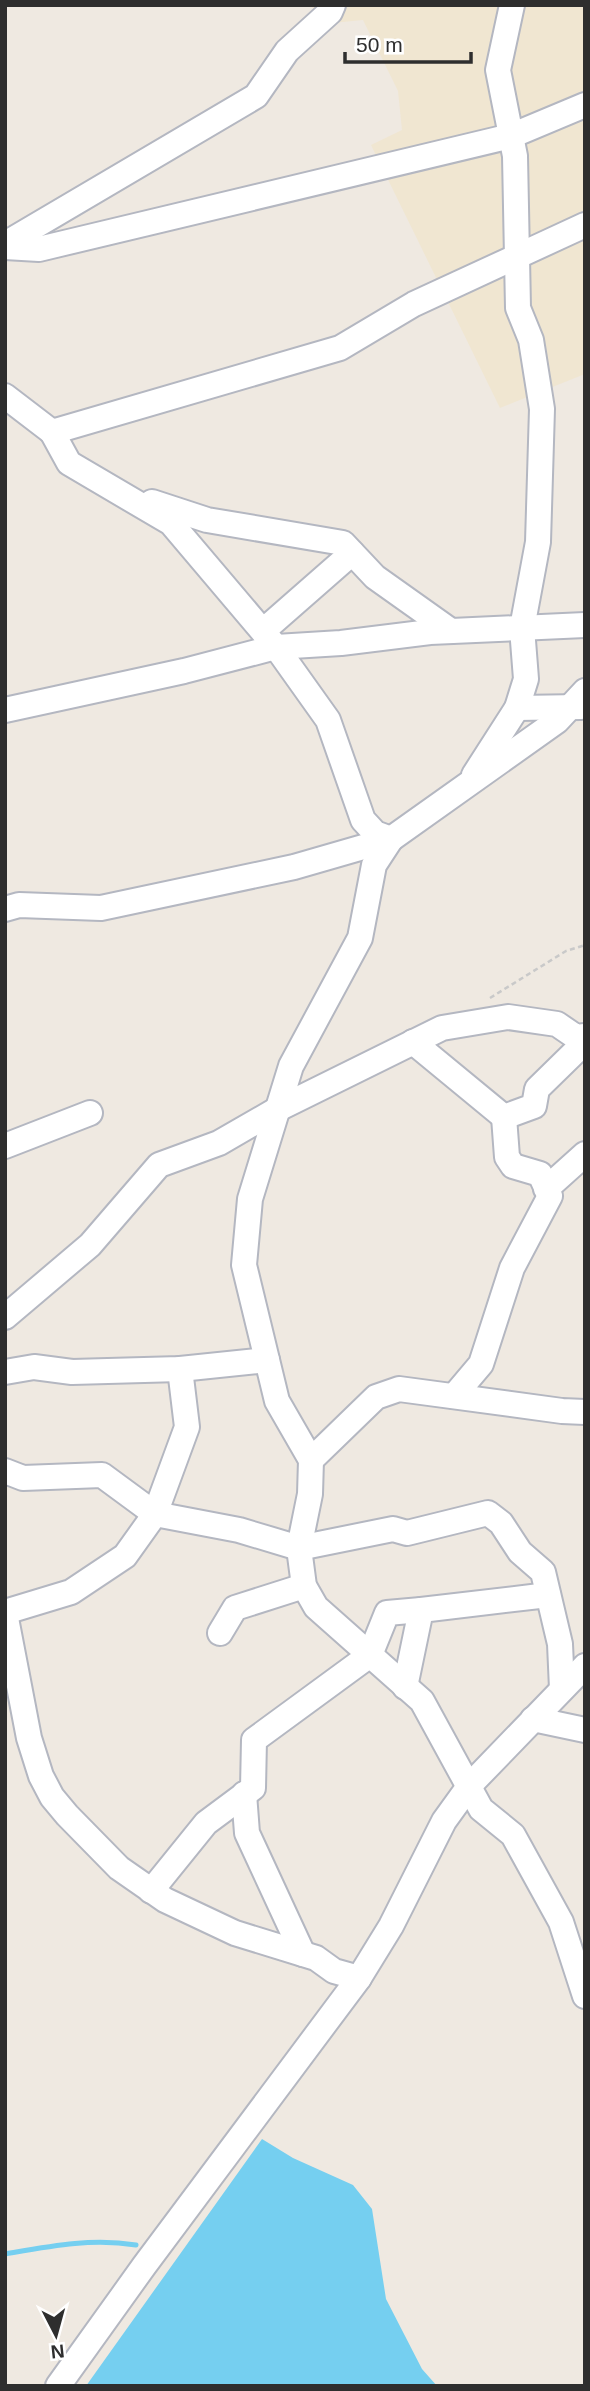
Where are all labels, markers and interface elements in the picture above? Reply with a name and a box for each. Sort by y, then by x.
scale bar [345,21,471,65]
text: 50 m [356,33,403,56]
north arrow [21,2300,91,2370]
text: N [50,2340,66,2363]

